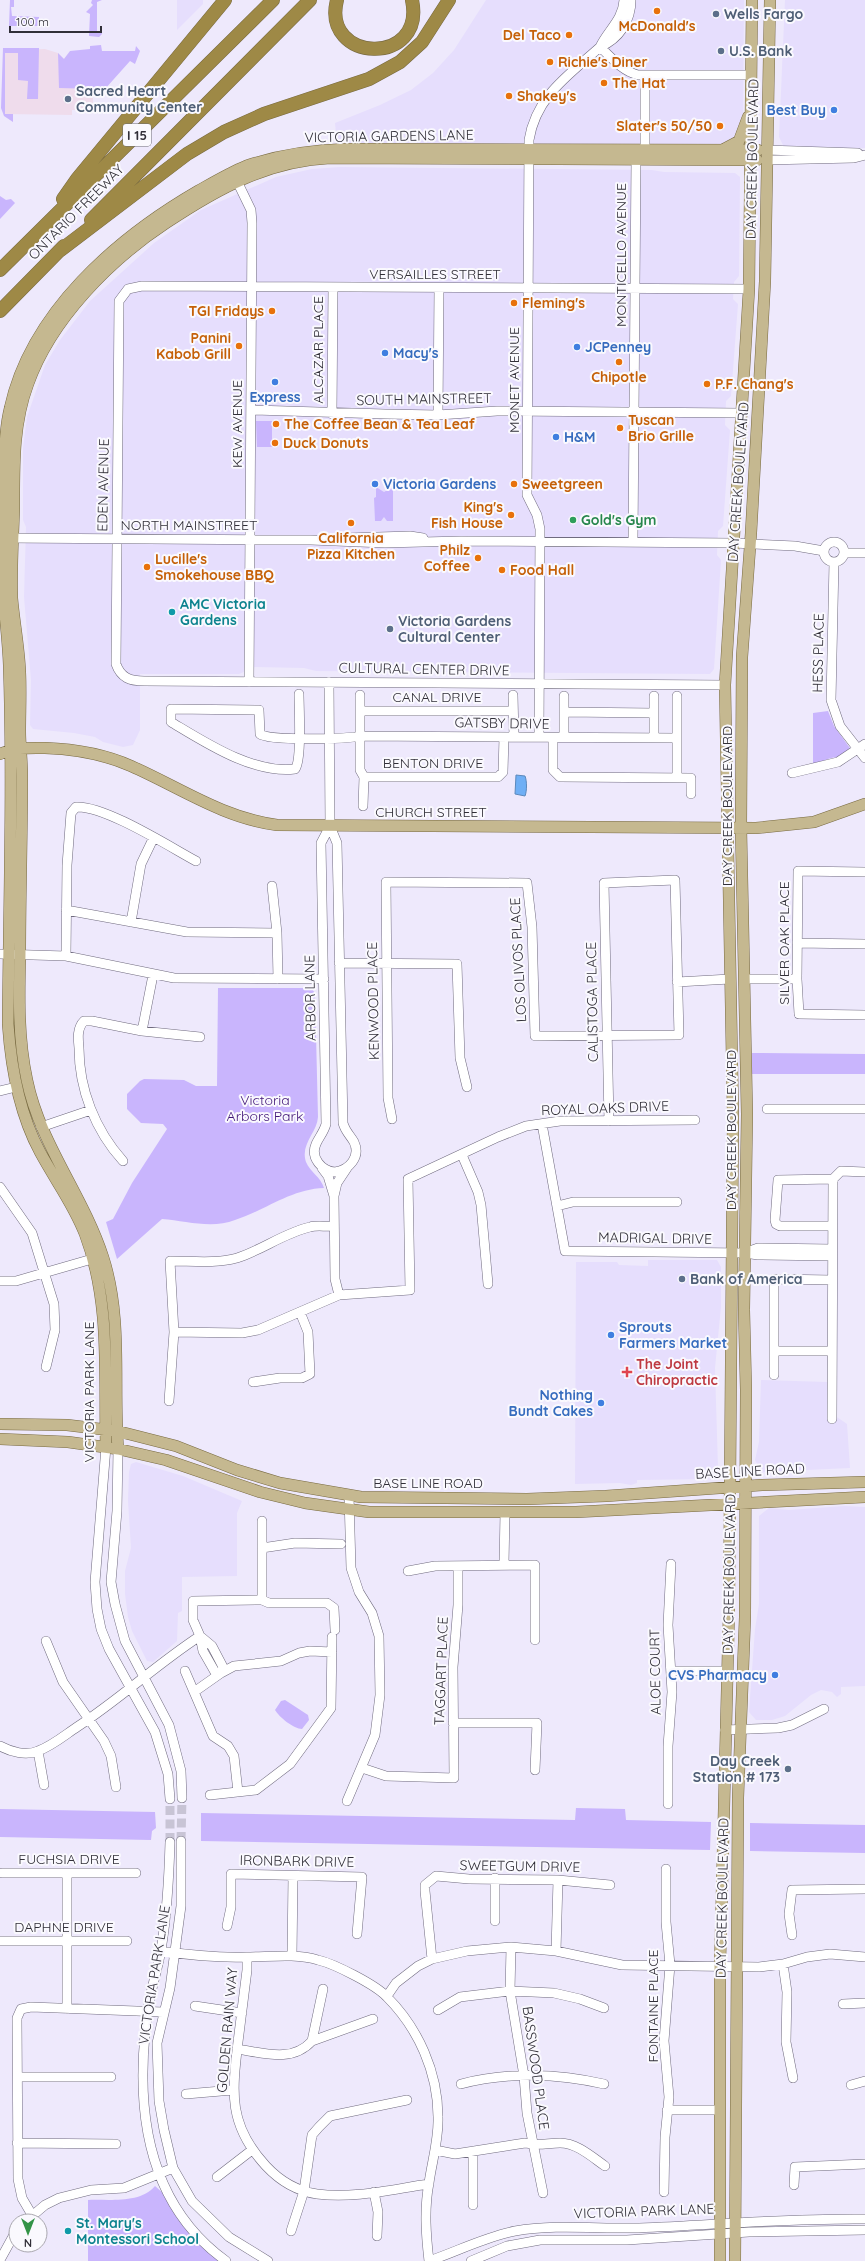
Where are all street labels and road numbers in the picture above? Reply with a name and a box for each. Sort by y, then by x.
street label: DAY CREEK BOULEVARD [742,79,762,239]
road number: I 15 [123,124,151,146]
street label: VICTORIA GARDENS LANE [304,126,474,146]
street label: ONTARIO FREEWAY [24,160,128,264]
street label: MONTICELLO AVENUE [612,183,630,327]
street label: VERSAILLES STREET [369,265,501,283]
street label: ALCAZAR PLACE [309,296,327,404]
street label: MONET AVENUE [505,327,523,433]
street label: KEW AVENUE [228,380,246,468]
street label: SOUTH MAINSTREET [356,389,492,409]
street label: DAY CREEK BOULEVARD [723,401,753,563]
street label: EDEN AVENUE [93,438,113,532]
street label: NORTH MAINSTREET [121,516,257,534]
street label: HESS PLACE [808,613,828,693]
street label: CULTURAL CENTER DRIVE [338,659,510,679]
street label: CANAL DRIVE [393,688,482,706]
street label: GATSBY DRIVE [454,713,550,733]
street label: DAY CREEK BOULEVARD [718,726,736,886]
street label: BENTON DRIVE [383,754,483,772]
street label: CHURCH STREET [375,803,487,821]
street label: SILVER OAK PLACE [775,881,793,1005]
street label: LOS OLIVOS PLACE [506,897,530,1023]
street label: KENWOOD PLACE [363,942,383,1060]
street label: CALISTOGA PLACE [582,942,602,1062]
street label: ARBOR LANE [300,955,320,1041]
street label: DAY CREEK BOULEVARD [722,1050,740,1210]
street label: ROYAL OAKS DRIVE [541,1097,669,1119]
street label: MADRIGAL DRIVE [598,1228,712,1248]
street label: VICTORIA PARK LANE [80,1322,98,1462]
street label: BASE LINE ROAD [695,1459,805,1483]
street label: BASE LINE ROAD [373,1474,483,1492]
street label: DAY CREEK BOULEVARD [719,1494,739,1654]
street label: TAGGART PLACE [430,1616,452,1726]
street label: ALOE COURT [645,1629,665,1715]
street label: DAY CREEK BOULEVARD [712,1818,732,1978]
street label: FUCHSIA DRIVE [18,1850,120,1868]
street label: IRONBARK DRIVE [240,1851,355,1871]
street label: SWEETGUM DRIVE [459,1856,581,1876]
street label: VICTORIA PARK LANE [134,1904,174,2046]
street label: DAPHNE DRIVE [14,1918,114,1936]
street label: FONTAINE PLACE [644,1950,662,2062]
street label: GOLDEN RAIN WAY [213,1967,241,2093]
street label: BASSWOOD PLACE [518,2005,554,2131]
street label: VICTORIA PARK LANE [573,2200,715,2222]

